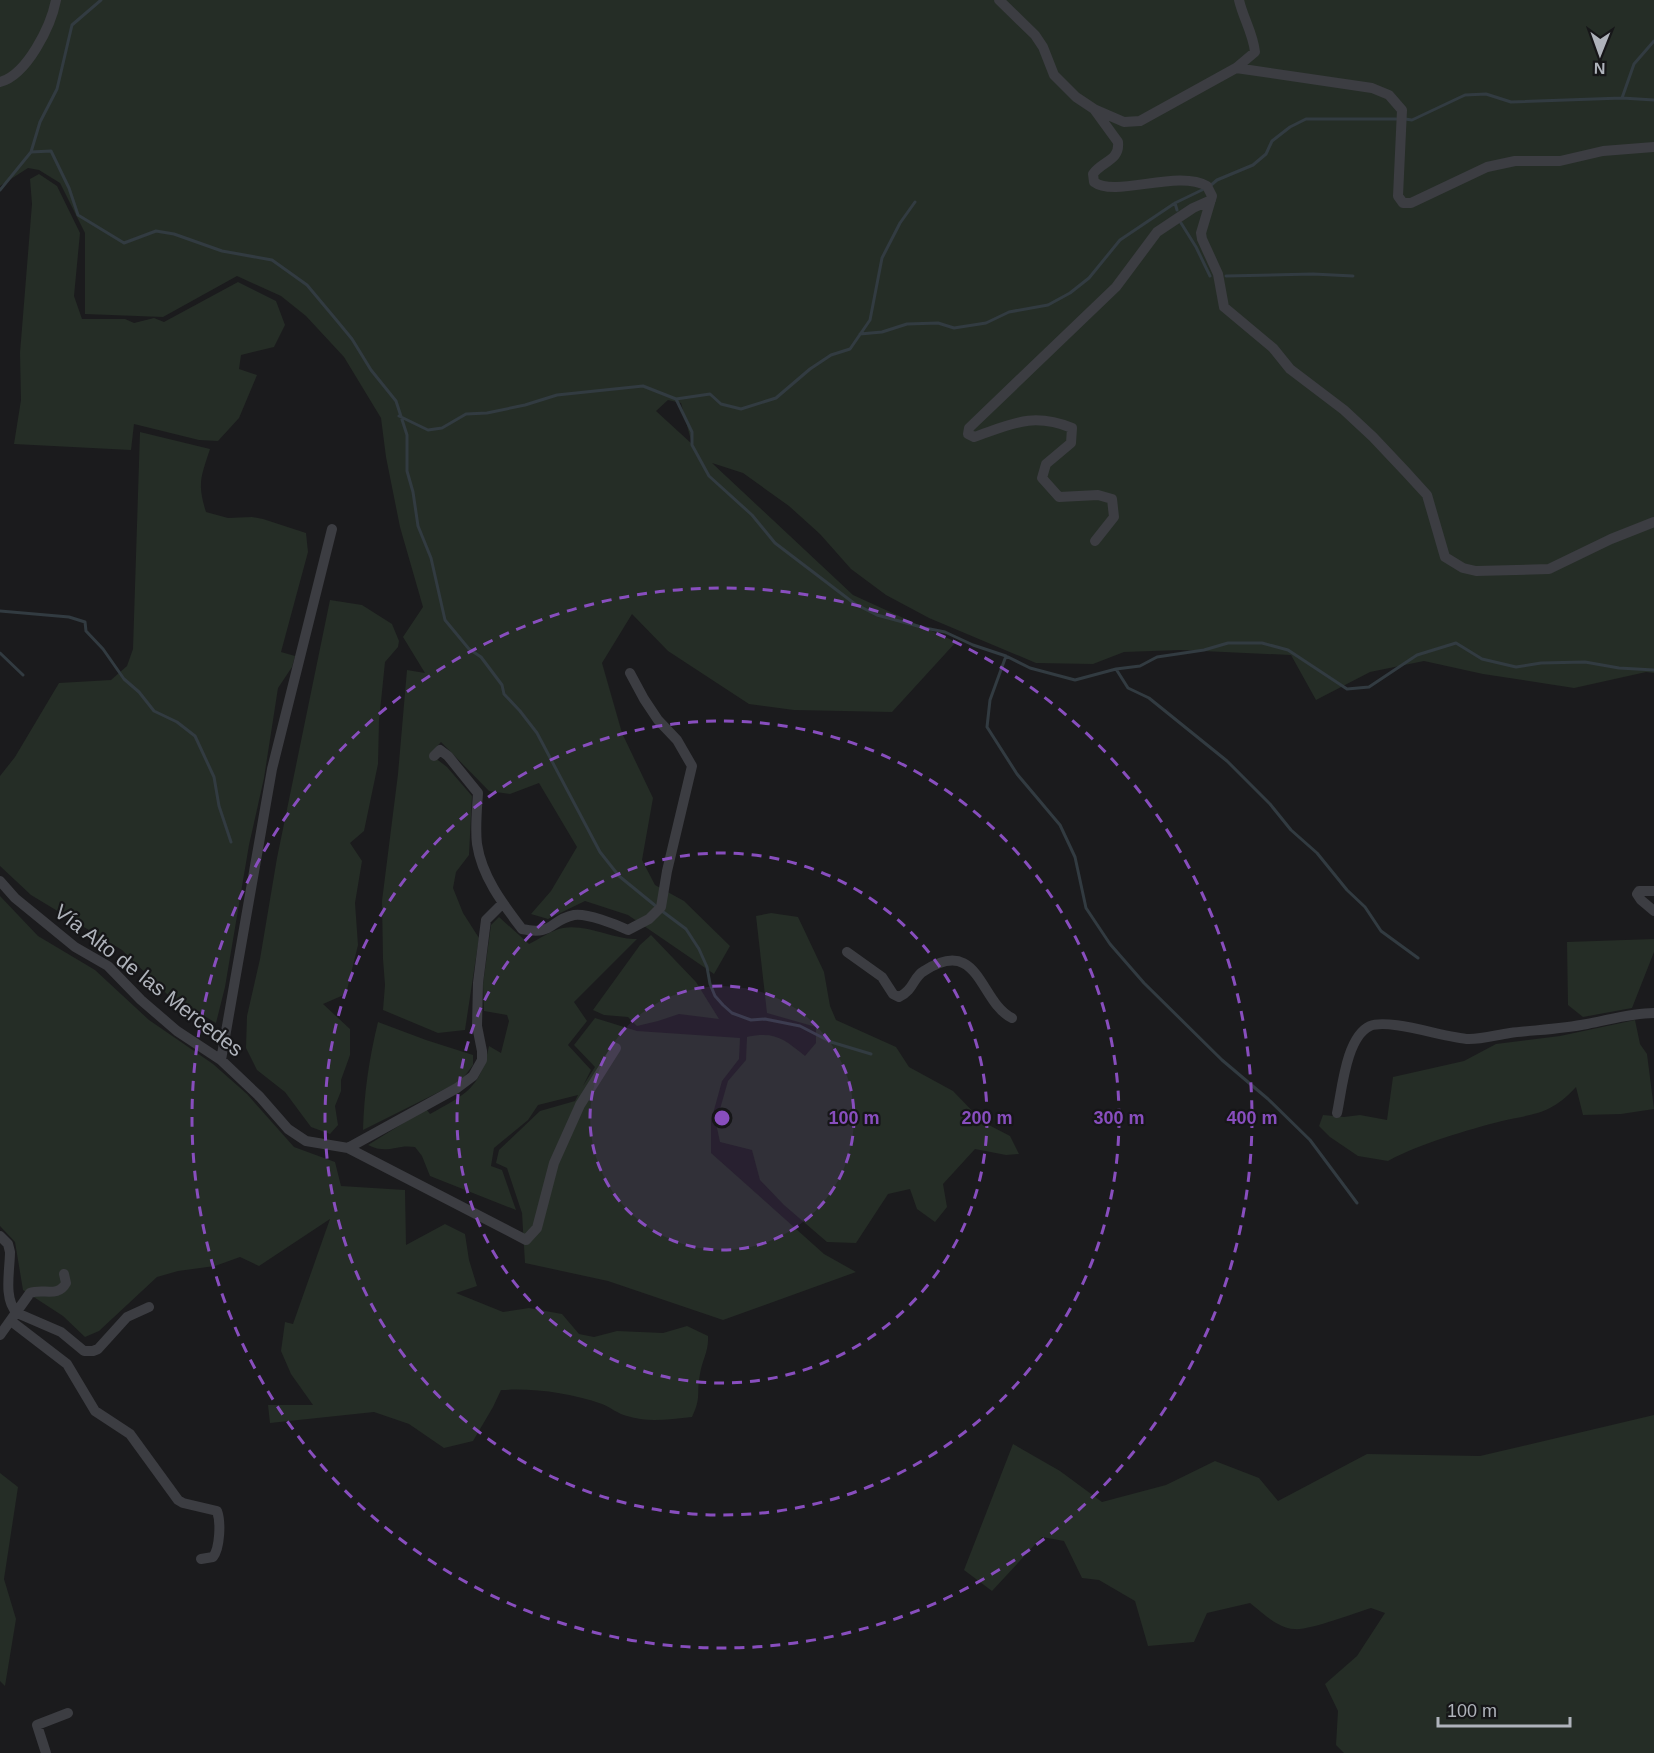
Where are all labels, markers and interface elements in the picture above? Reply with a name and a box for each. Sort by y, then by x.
north arrow [1570,24,1630,84]
text: N [1594,60,1606,77]
street label: Vía Alto de las Mercedes [50,899,248,1061]
centre of rings [712,1108,732,1128]
text: 100 m [828,1108,880,1128]
text: 200 m [961,1108,1013,1128]
text: 300 m [1093,1108,1145,1128]
text: 400 m [1226,1108,1278,1128]
scale bar [1438,1690,1570,1728]
text: 100 m [1447,1701,1497,1721]

